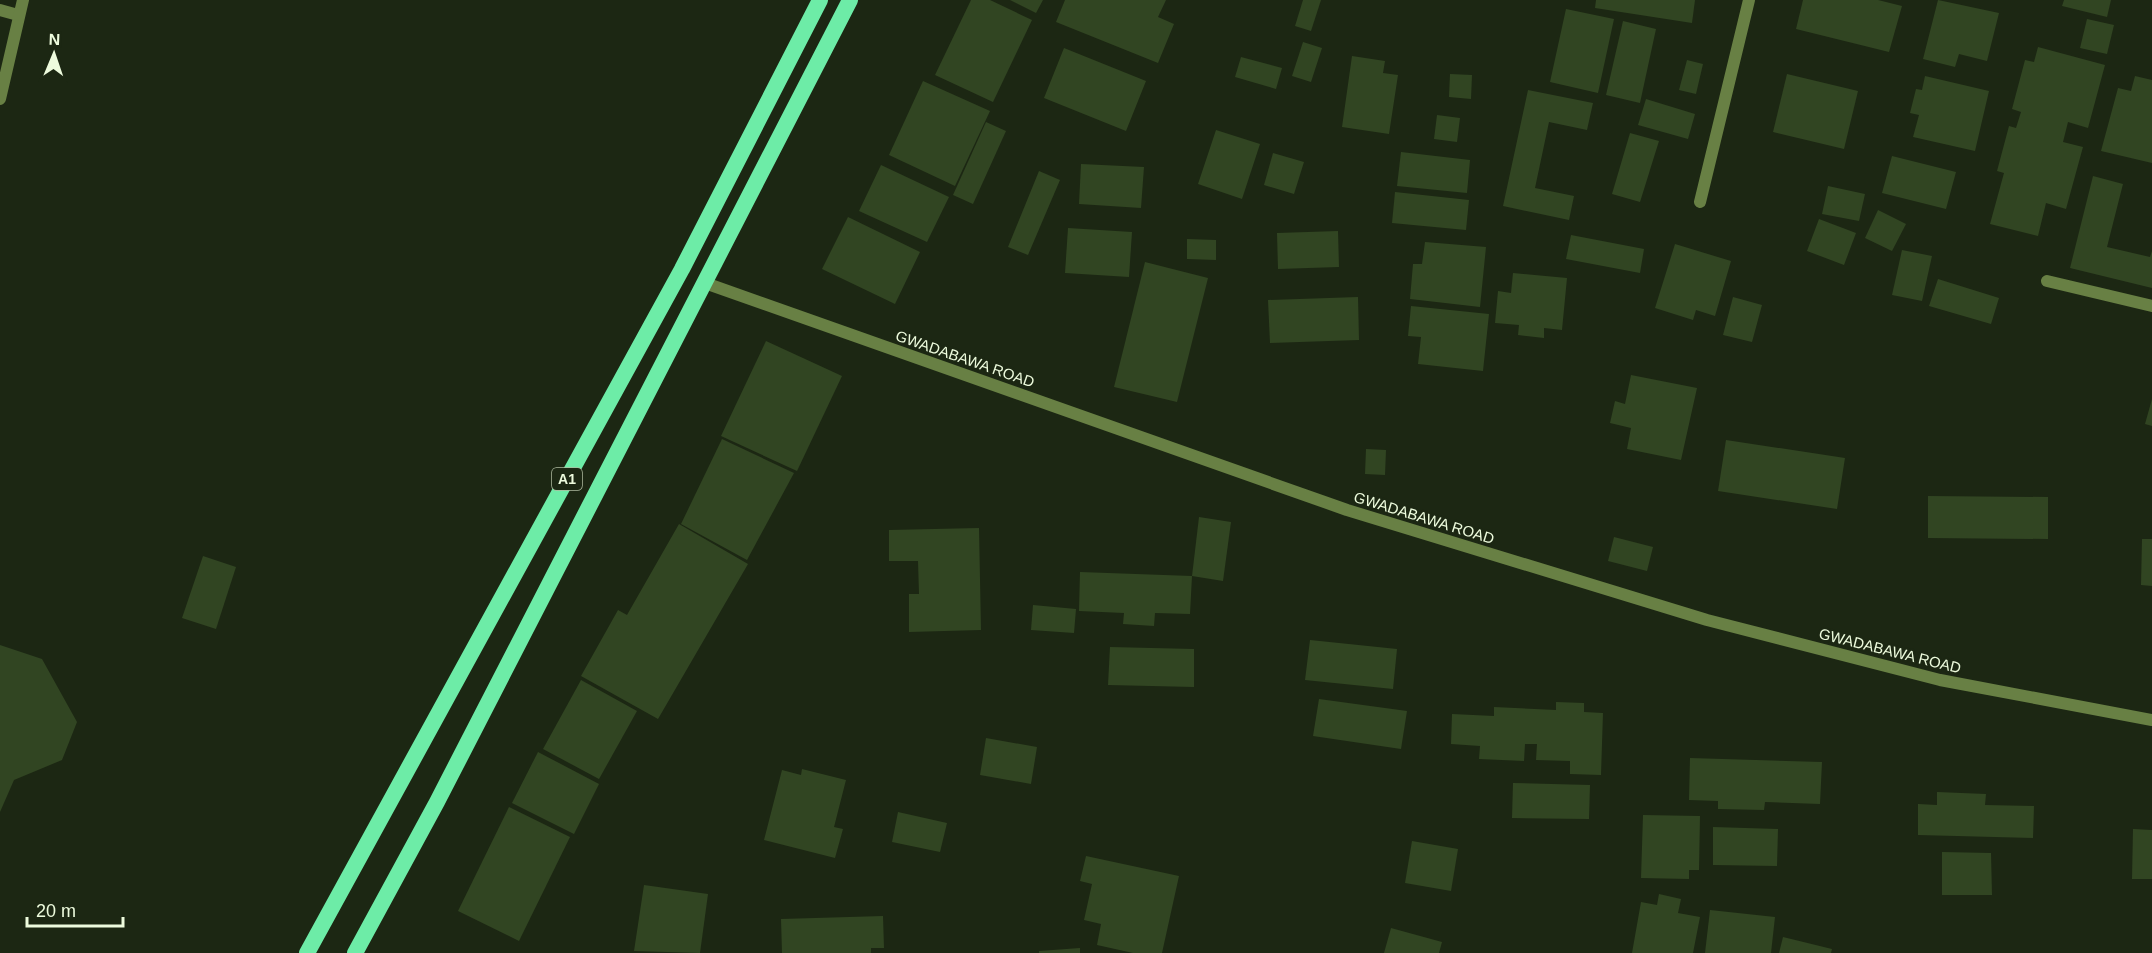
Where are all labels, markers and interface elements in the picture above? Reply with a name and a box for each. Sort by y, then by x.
north arrow [24,24,84,84]
text: N [48,31,61,48]
street label: GWADABAWA ROAD [893,327,1037,390]
road number: A1 [552,468,582,490]
street label: GWADABAWA ROAD [1352,488,1497,547]
street label: GWADABAWA ROAD [1817,625,1963,676]
scale bar [27,890,123,928]
text: 20 m [36,901,76,921]

